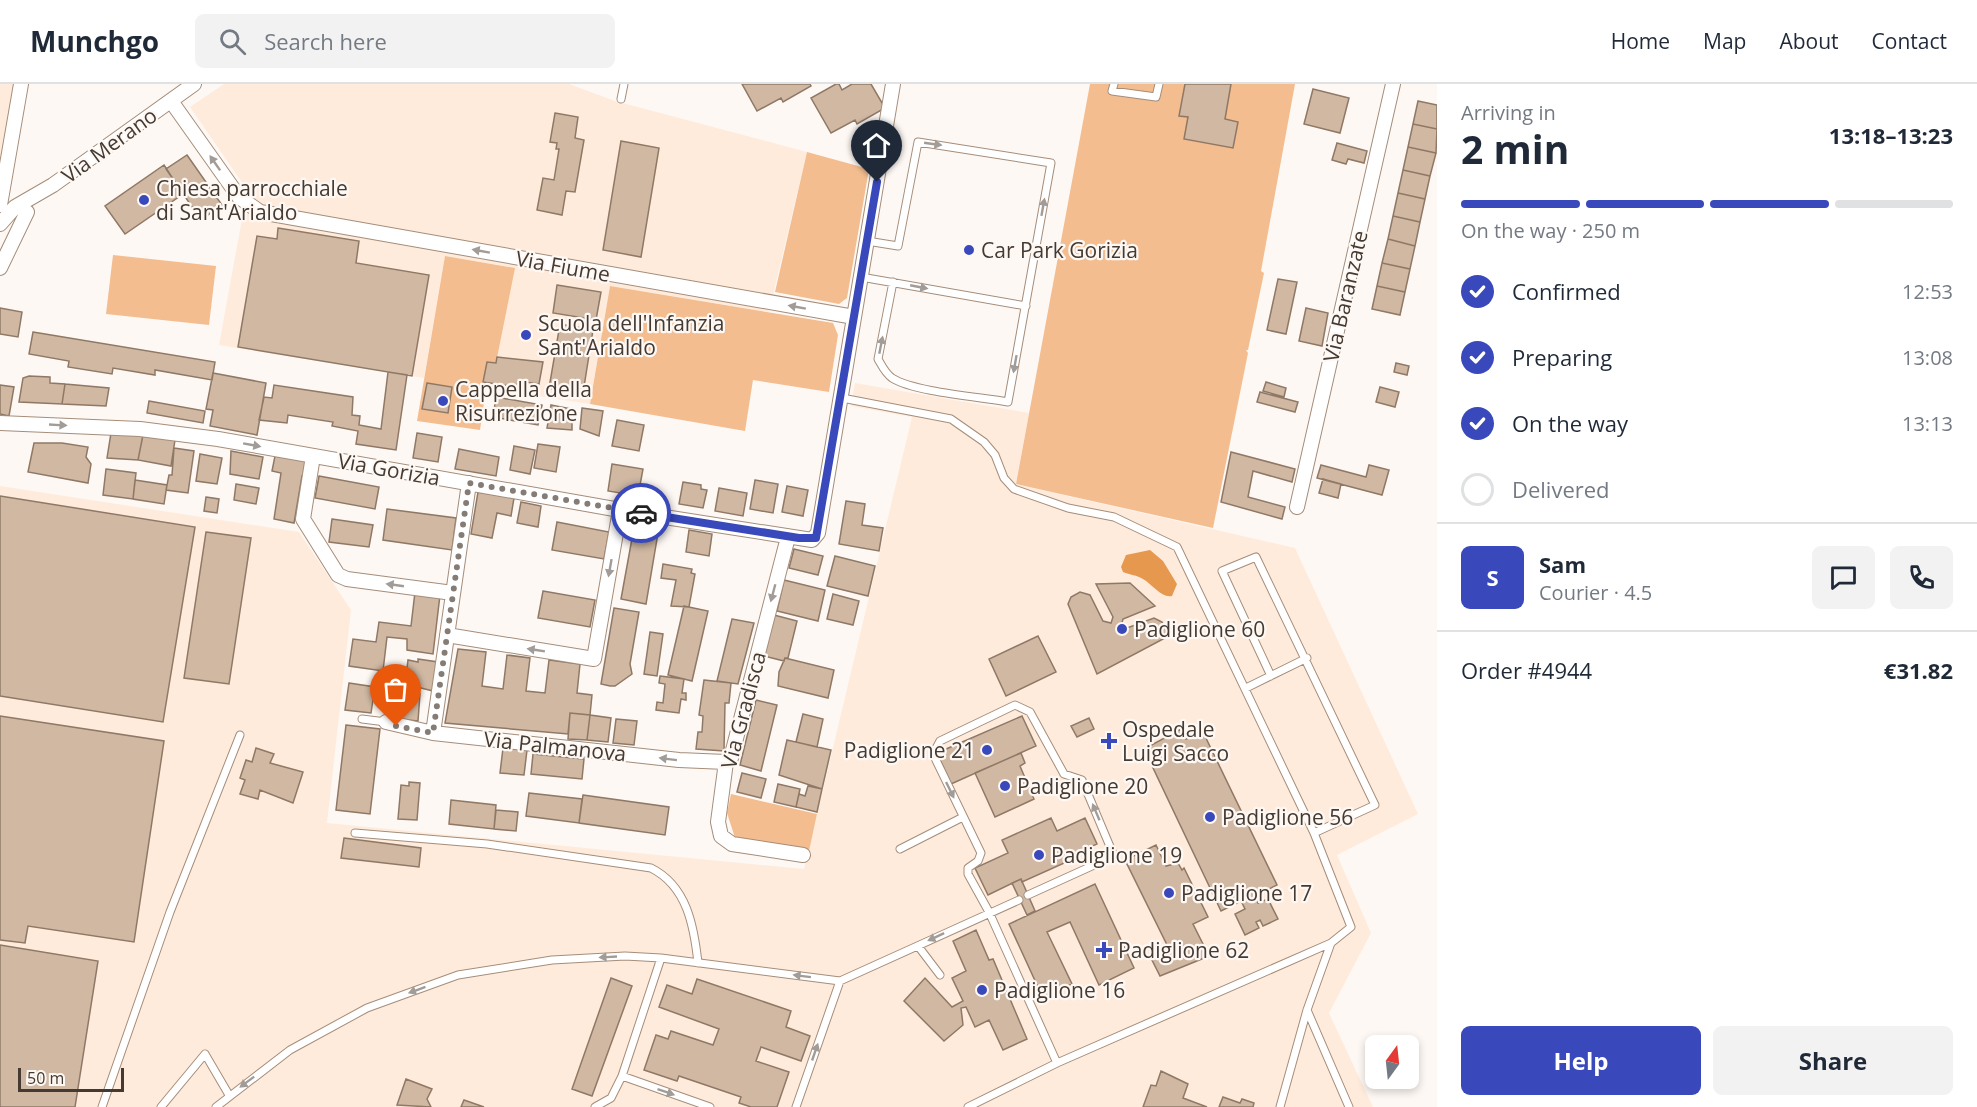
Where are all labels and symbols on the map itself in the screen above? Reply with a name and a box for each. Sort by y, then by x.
street label: Via Merano [56,101,162,189]
pin [851,120,902,182]
one-way arrow [923,140,942,149]
one-way arrow [209,155,221,171]
place label: Chiesa parrocchiale di Sant'Arialdo [156,174,348,226]
marker: Chiesa parrocchiale di Sant'Arialdo [137,193,151,207]
one-way arrow [1039,198,1048,217]
street label: Via Baranzate [1316,228,1374,364]
place label: Car Park Gorizia [981,236,1138,264]
marker: Car Park Gorizia [962,243,976,257]
street label: Via Fiume [514,244,612,288]
one-way arrow [471,246,490,255]
one-way arrow [909,283,928,292]
one-way arrow [787,302,806,311]
place label: Scuola dell'Infanzia Sant'Arialdo [538,309,725,361]
marker: Scuola dell'Infanzia Sant'Arialdo [519,328,533,342]
one-way arrow [877,336,886,355]
one-way arrow [1010,355,1019,374]
place label: Cappella della Risurrezione [455,375,592,427]
marker: Cappella della Risurrezione [436,394,450,408]
one-way arrow [49,421,68,430]
one-way arrow [243,441,262,450]
street label: Via Gorizia [336,446,442,492]
courier [611,483,671,543]
one-way arrow [605,558,614,577]
one-way arrow [385,581,404,590]
one-way arrow [768,584,778,603]
place label: Padiglione 60 [1134,615,1265,643]
marker: Padiglione 60 [1115,622,1129,636]
one-way arrow [527,645,546,654]
street label: Via Gradisca [714,648,772,772]
pin [370,664,421,726]
place label: Ospedale Luigi Sacco [1122,715,1229,767]
street label: Via Palmanova [482,725,628,767]
marker: Ospedale Luigi Sacco [1100,732,1118,750]
place label: Padiglione 21 [844,736,975,764]
marker: Padiglione 21 [980,743,994,757]
one-way arrow [658,754,677,764]
place label: Padiglione 20 [1017,772,1148,800]
marker: Padiglione 20 [998,779,1012,793]
one-way arrow [946,781,955,798]
one-way arrow [1090,803,1100,821]
place label: Padiglione 56 [1222,803,1353,831]
marker: Padiglione 56 [1203,810,1217,824]
place label: Padiglione 19 [1051,841,1182,869]
marker: Padiglione 19 [1032,848,1046,862]
place label: Padiglione 17 [1181,879,1312,907]
marker: Padiglione 17 [1162,886,1176,900]
one-way arrow [928,933,945,942]
place label: Padiglione 62 [1118,936,1249,964]
marker: Padiglione 62 [1095,941,1113,959]
one-way arrow [599,952,618,961]
one-way arrow [793,971,812,981]
place label: Padiglione 16 [994,976,1125,1004]
marker: Padiglione 16 [975,983,989,997]
one-way arrow [408,985,426,995]
north arrow [1365,1035,1419,1089]
one-way arrow [811,1043,821,1061]
scale bar [18,1065,124,1092]
one-way arrow [239,1076,255,1088]
one-way arrow [657,1087,675,1097]

